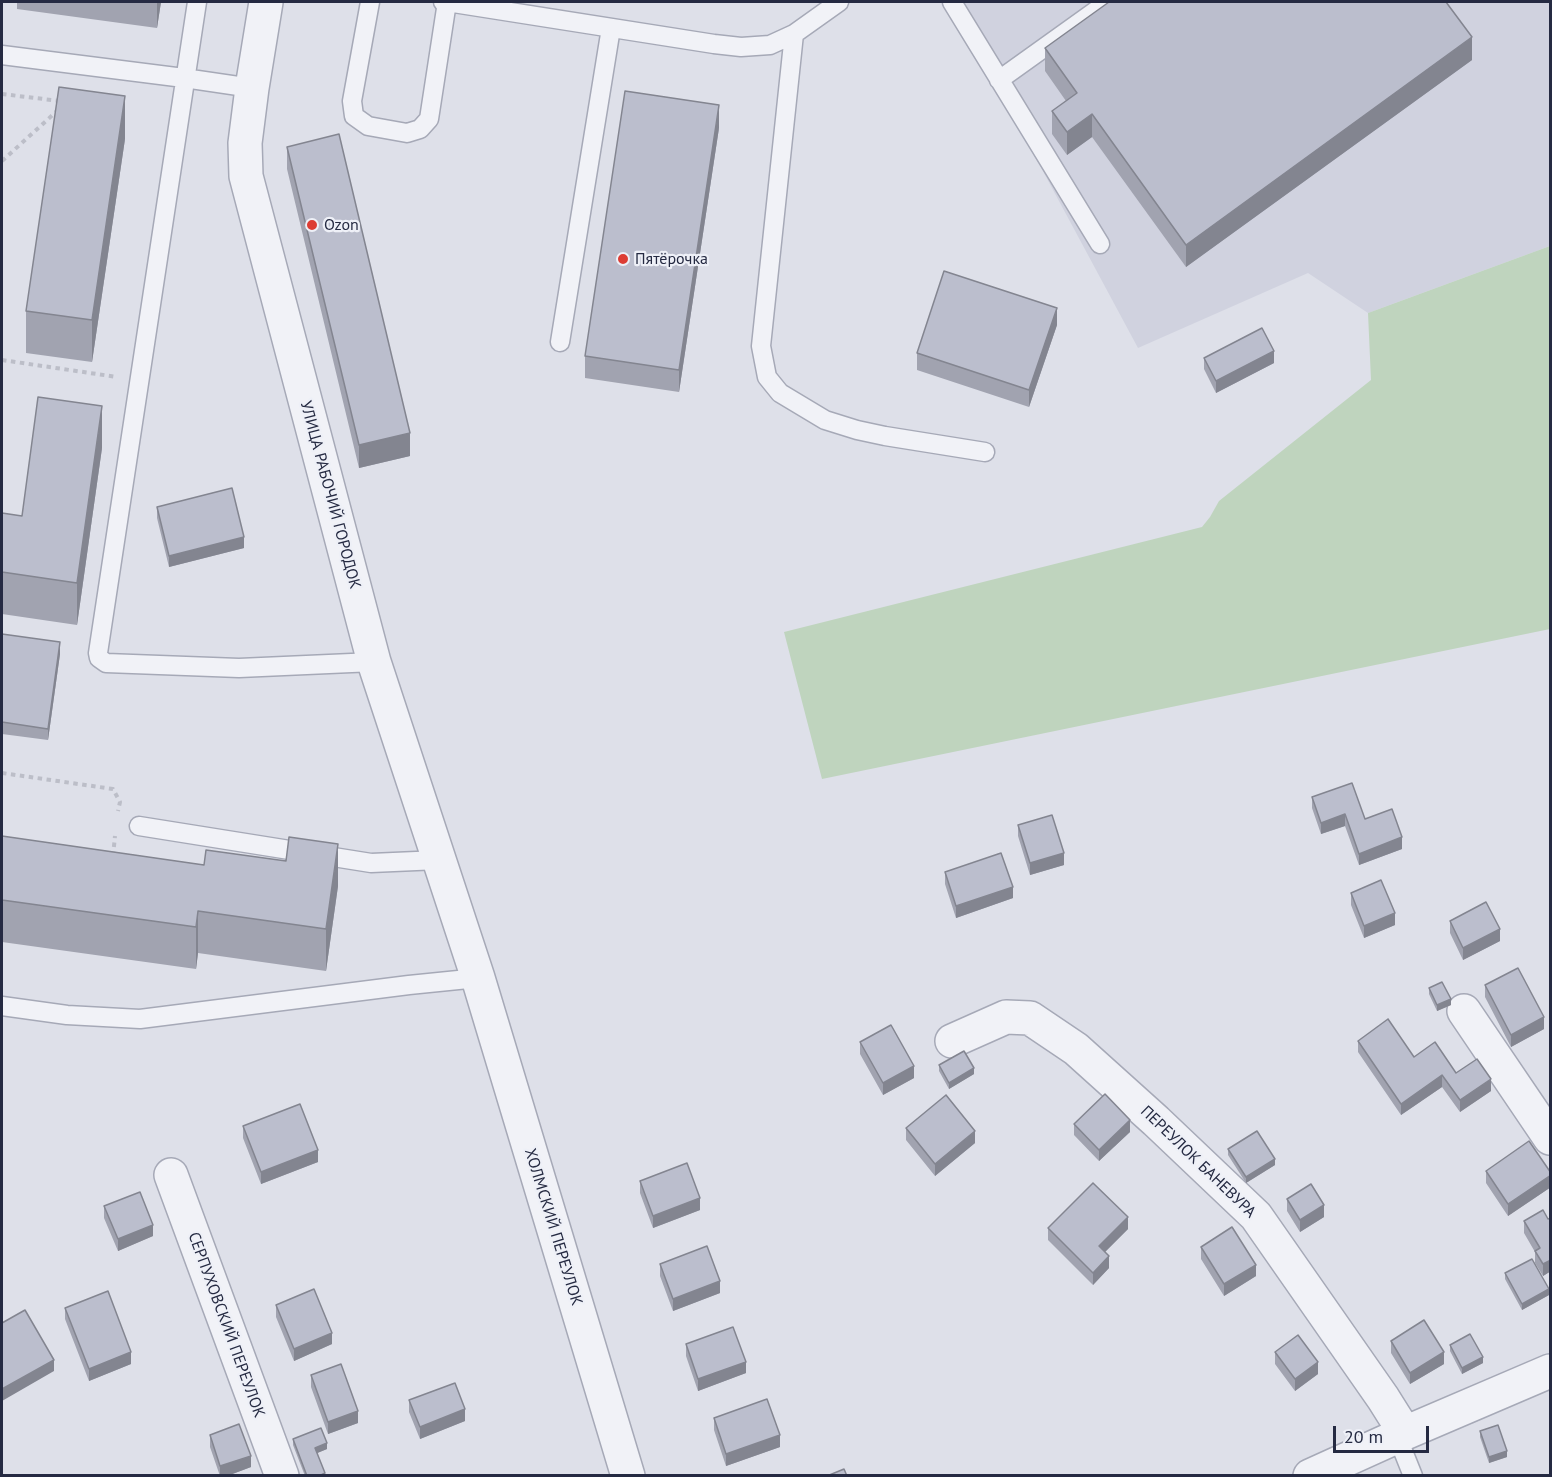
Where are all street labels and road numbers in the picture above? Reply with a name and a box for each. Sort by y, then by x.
street label: УЛИЦА РАБОЧИЙ ГОРОДОК [296,399,364,591]
street label: ПЕРЕУЛОК БАНЕВУРА [1136,1102,1260,1222]
street label: ХОЛМСКИЙ ПЕРЕУЛОК [520,1146,586,1308]
street label: СЕРПУХОВСКИЙ ПЕРЕУЛОК [183,1230,269,1420]

